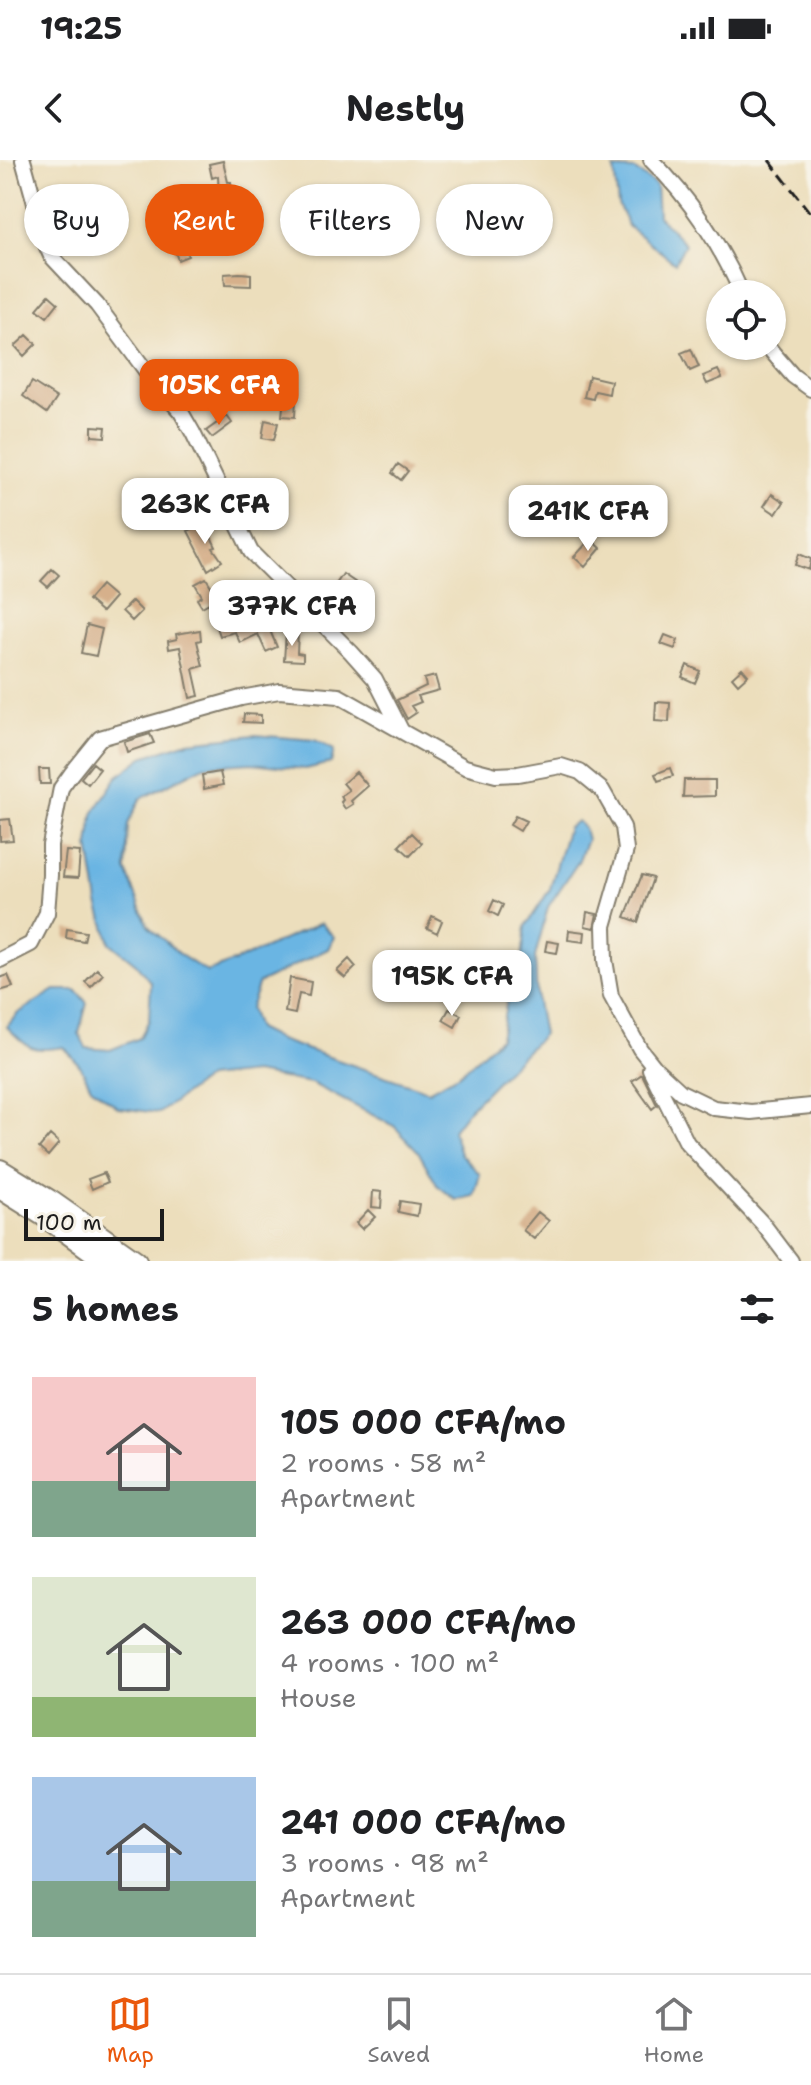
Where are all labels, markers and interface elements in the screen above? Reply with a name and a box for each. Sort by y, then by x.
text: 19:25 [40,8,122,49]
text: Nestly [346,84,465,133]
icon: back [32,86,76,130]
icon: search [735,86,779,130]
chip: Buy [24,184,129,256]
chip: Rent [145,184,264,256]
chip: Filters [280,184,420,256]
chip: New [436,184,553,256]
map controls [706,280,786,360]
button: locate [706,280,786,360]
pin: 105K CFA [136,359,302,427]
text: 105K CFA [158,367,280,402]
pin: 263K CFA [122,478,288,546]
pin: 241K CFA [505,485,671,553]
text: 263K CFA [140,486,270,521]
text: 241K CFA [527,493,649,528]
pin: 377K CFA [209,580,375,648]
text: 377K CFA [227,588,357,623]
pin: 195K CFA [369,950,535,1018]
text: 195K CFA [390,958,514,993]
scale bar [24,1205,164,1241]
text: 100 m [36,1208,102,1237]
text: 5 homes [32,1286,179,1332]
icon: filters [735,1287,779,1331]
text: 105 000 CFA/mo [280,1399,566,1445]
icon: home [96,1409,192,1505]
text: 2 rooms · 58 m² [280,1445,486,1480]
text: Apartment [280,1480,416,1515]
text: 263 000 CFA/mo [280,1599,576,1645]
icon: home [96,1609,192,1705]
text: 4 rooms · 100 m² [280,1645,499,1680]
text: House [280,1680,356,1715]
text: 241 000 CFA/mo [280,1799,566,1845]
icon: home [96,1809,192,1905]
text: 3 rooms · 98 m² [280,1845,489,1880]
text: Apartment [280,1880,416,1915]
tab: Map [107,1992,154,2069]
tab: Saved [368,1992,430,2069]
tab: Home [644,1992,704,2069]

